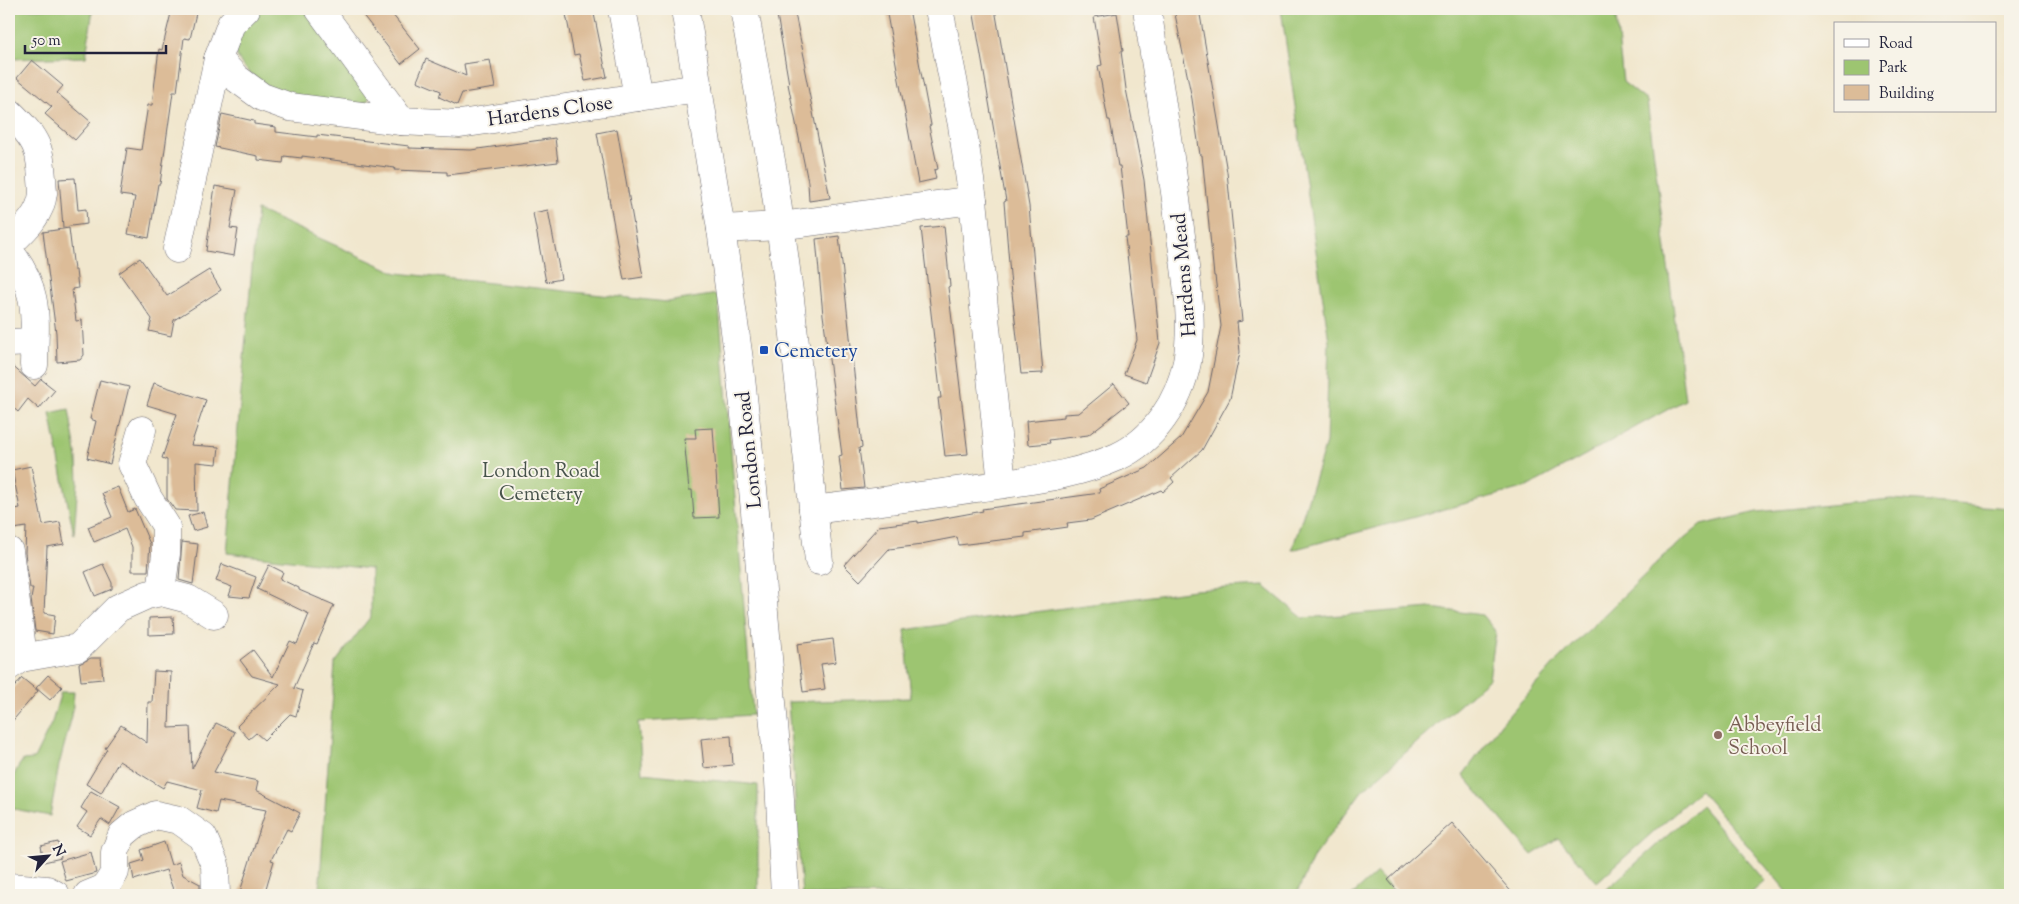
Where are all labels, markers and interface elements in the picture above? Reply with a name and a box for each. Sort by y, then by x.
scale bar [25,22,166,54]
legend [1834,22,1996,112]
text: 50 m [31,31,61,52]
text: Road [1879,34,1913,55]
text: Park [1879,58,1908,79]
text: Building [1879,84,1934,105]
street label: Hardens Close [486,89,615,136]
street label: Hardens Mead [1166,212,1205,338]
place label: Cemetery [774,338,858,367]
marker: Cemetery [758,344,770,356]
street label: London Road [730,390,771,510]
park label: London Road Cemetery [482,458,600,510]
place label: Abbeyfield School [1728,712,1821,764]
marker: Abbeyfield School [1712,729,1724,741]
north arrow [22,832,72,882]
text: N [46,841,69,861]

